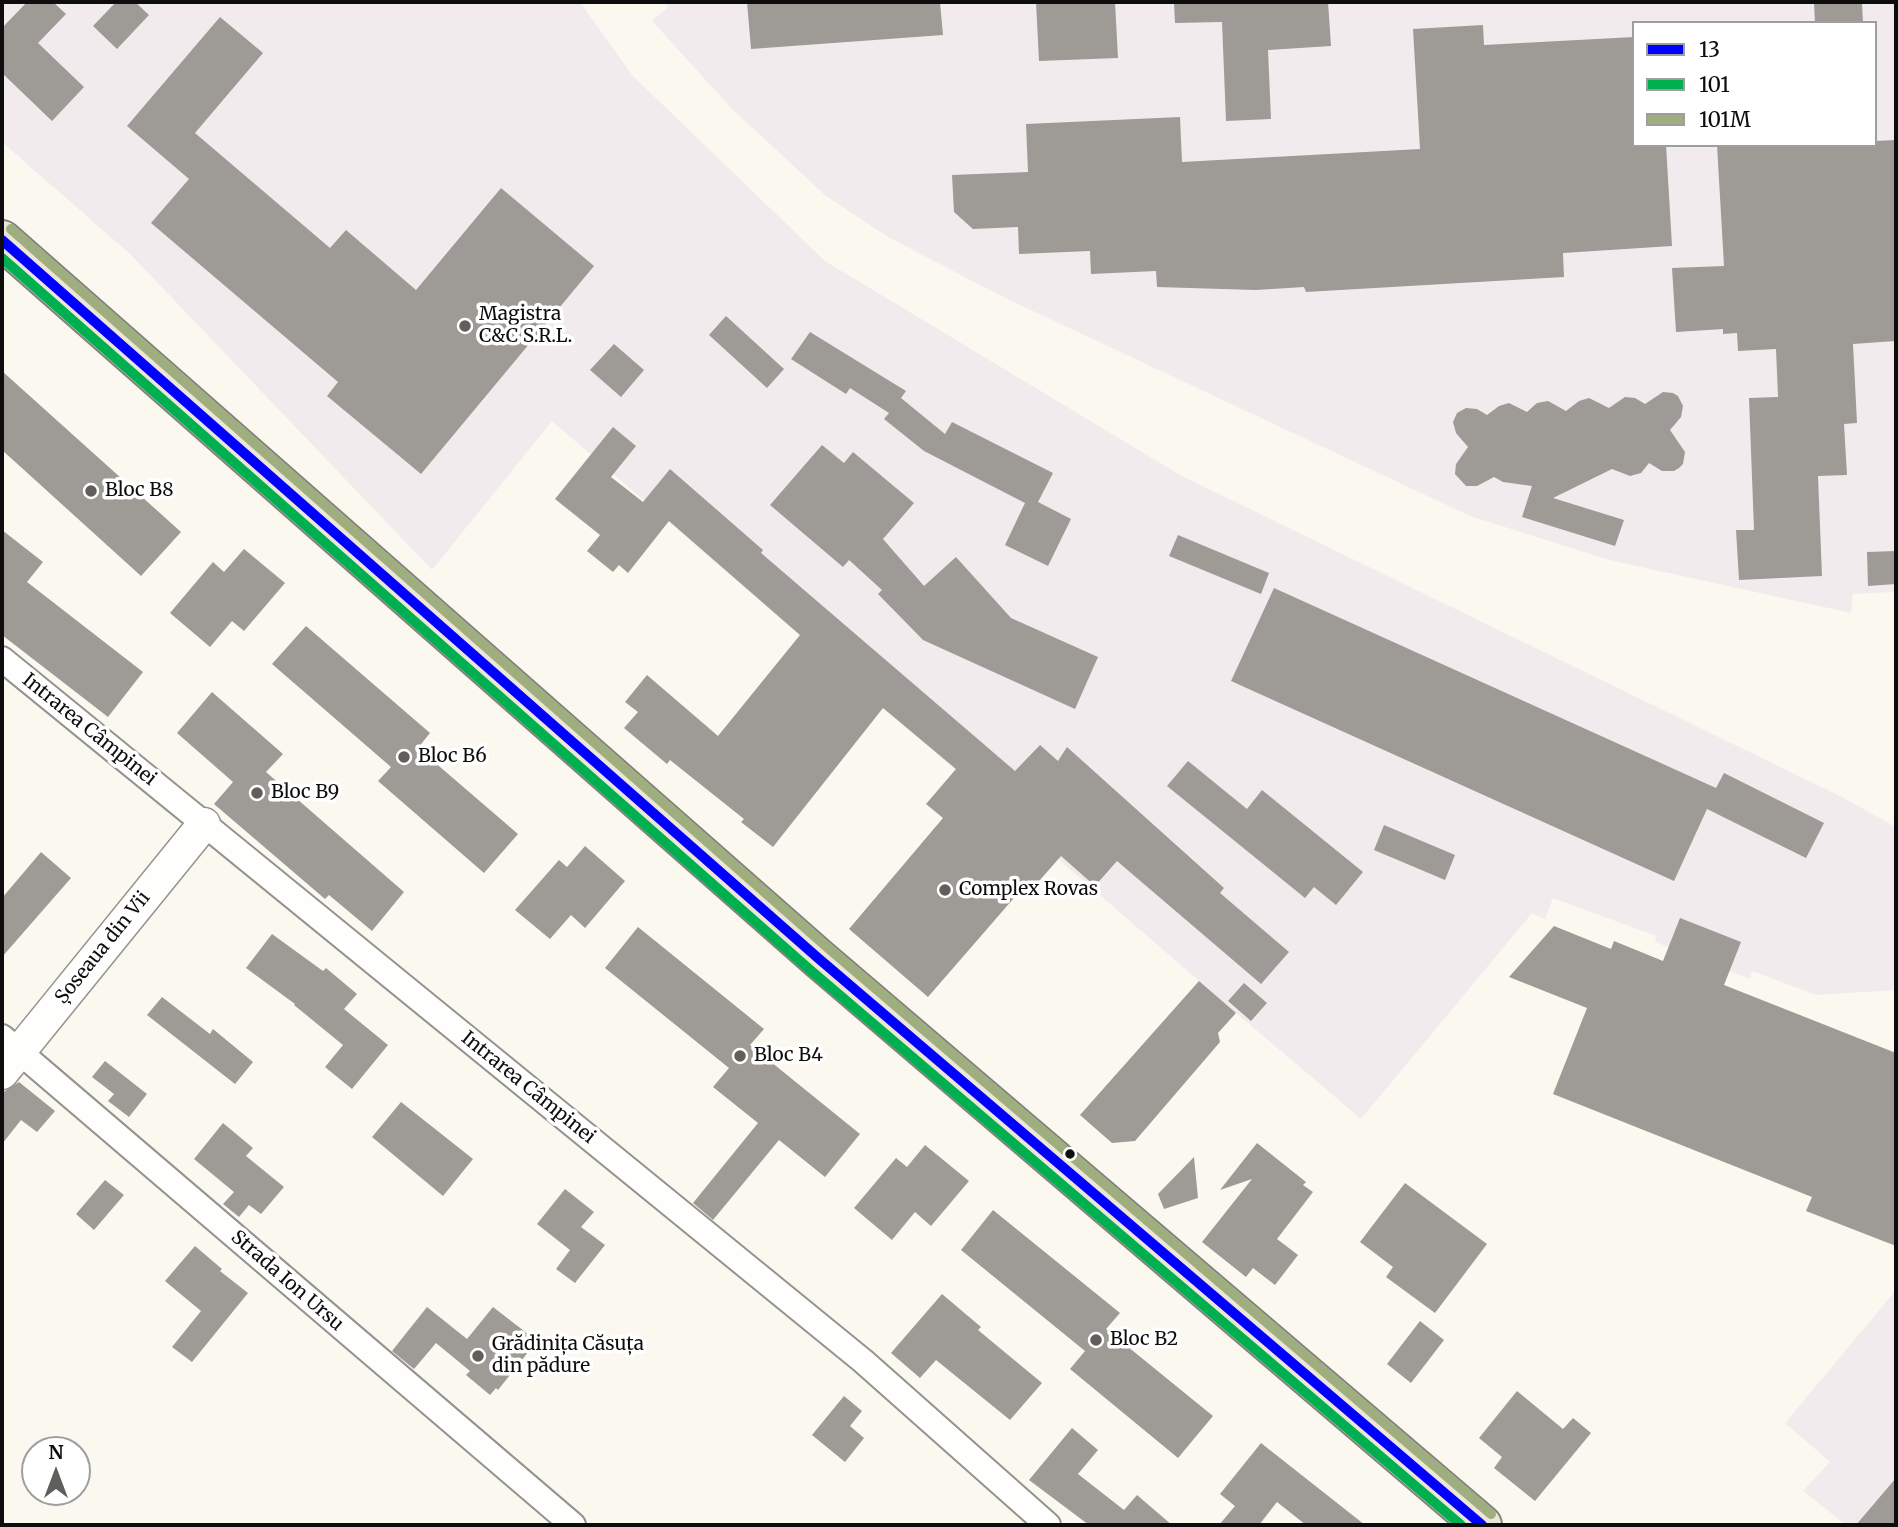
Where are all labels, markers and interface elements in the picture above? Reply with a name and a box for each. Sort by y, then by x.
legend [1632,21,1877,147]
text: 13 [1699,36,1720,63]
text: 101 [1699,71,1730,98]
text: 101M [1699,106,1751,133]
place label: Magistra C&C S.R.L. [479,304,572,348]
marker: Magistra C&C S.R.L. [457,318,473,334]
place label: Bloc B8 [105,480,174,502]
marker: Bloc B8 [83,483,99,499]
street label: Intrarea Câmpinei [18,669,160,791]
place label: Bloc B6 [418,746,487,768]
marker: Bloc B6 [396,749,412,765]
place label: Bloc B9 [271,782,339,804]
marker: Bloc B9 [249,785,265,801]
place label: Complex Rovas [959,879,1098,901]
marker: Complex Rovas [937,882,953,898]
street label: Șoseaua din Vii [51,887,155,1009]
street label: Intrarea Câmpinei [457,1027,599,1149]
place label: Bloc B4 [754,1045,823,1067]
marker: Bloc B4 [732,1048,748,1064]
unlabelled marker [1063,1147,1077,1161]
street label: Strada Ion Ursu [226,1226,348,1336]
place label: Bloc B2 [1110,1329,1178,1351]
marker: Bloc B2 [1088,1332,1104,1348]
place label: Grădinița Căsuța din pădure [492,1334,644,1378]
marker: Grădinița Căsuța din pădure [470,1348,486,1364]
north arrow [21,1436,91,1506]
text: N [48,1440,64,1464]

